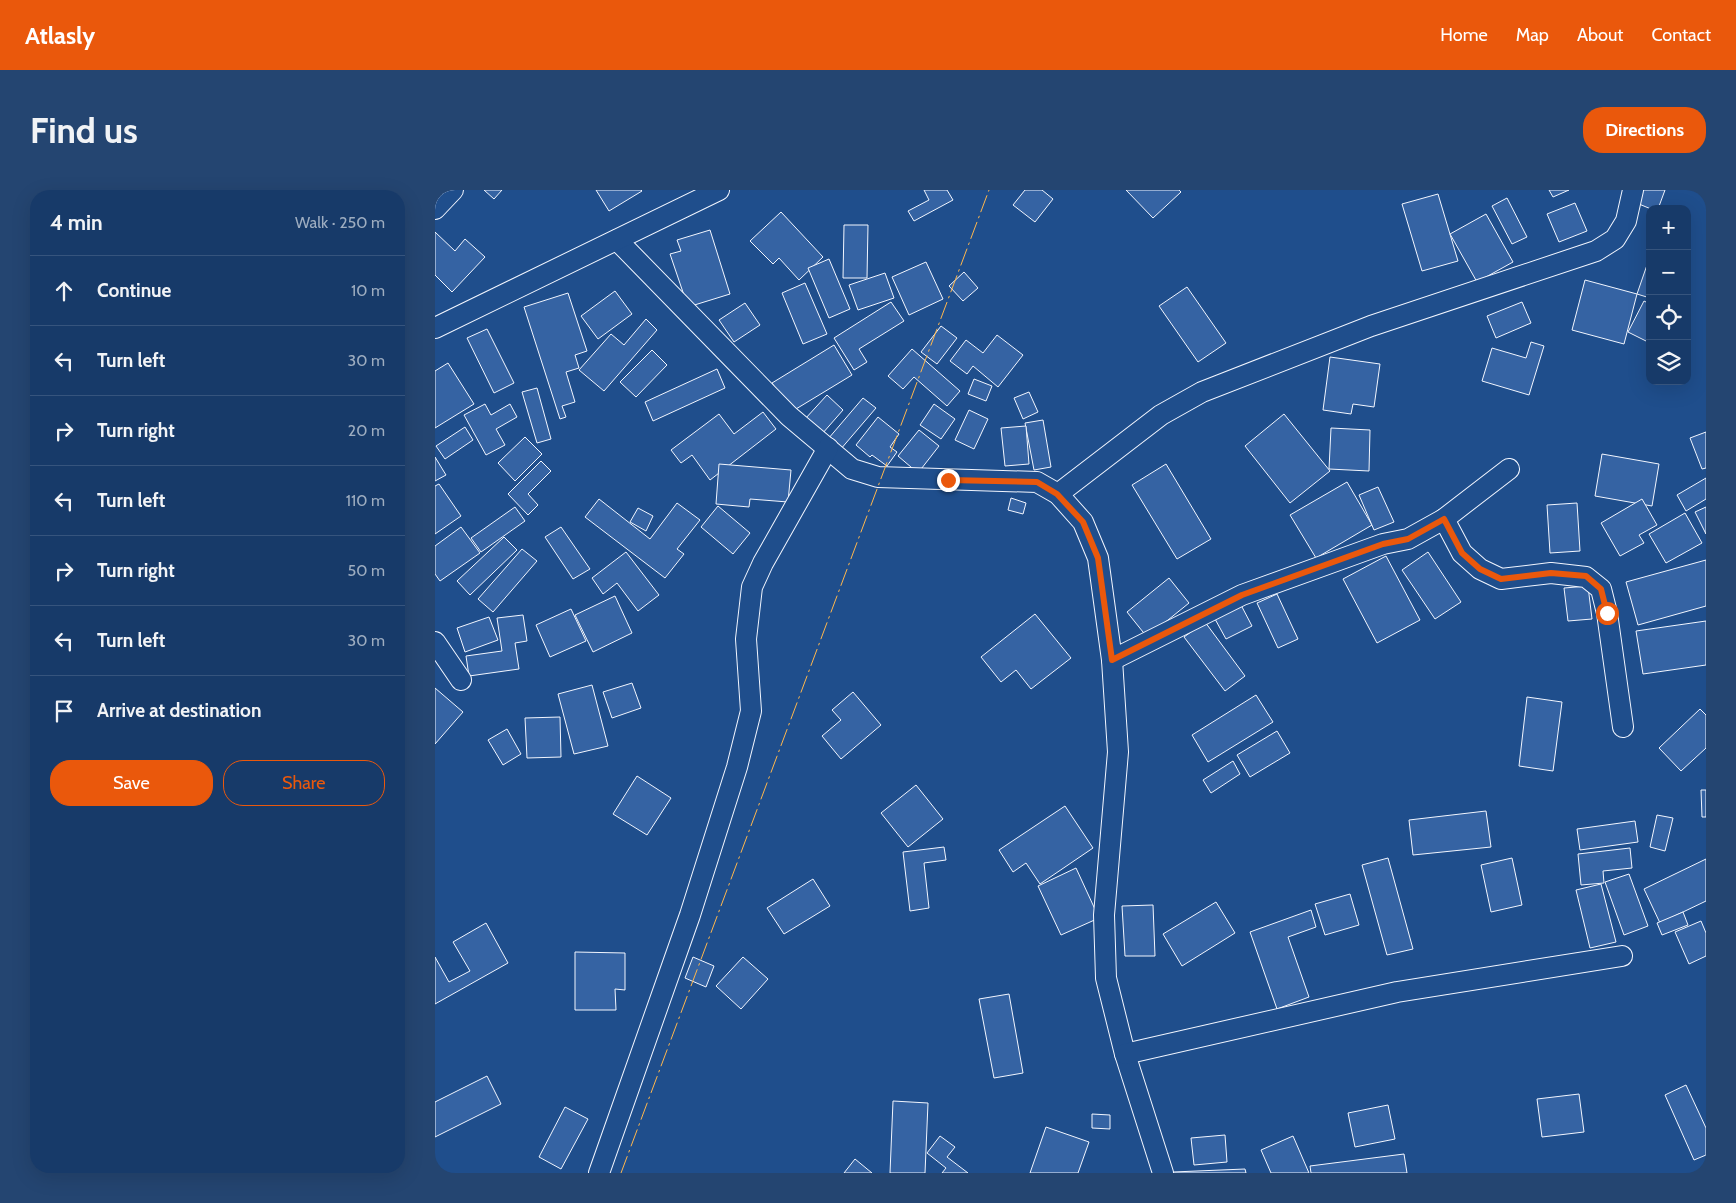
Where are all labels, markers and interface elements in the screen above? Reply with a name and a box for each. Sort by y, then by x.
text: Atlasly [25,21,95,50]
text: Home [1440,24,1488,46]
text: Map [1516,24,1549,46]
text: About [1577,24,1623,46]
text: Contact [1651,24,1711,46]
button: Directions [1583,107,1706,153]
text: Find us [30,109,138,152]
map controls [1646,205,1691,385]
button: + [1646,205,1691,250]
text: 4 min [50,210,103,235]
text: Walk · 250 m [295,213,385,232]
button: − [1646,250,1691,295]
icon: ahead [50,277,78,305]
text: Continue [97,279,171,302]
text: 10 m [351,281,385,300]
button: locate [1646,295,1691,340]
button: layers [1646,340,1691,385]
icon: left [50,347,78,375]
text: Turn left [97,349,165,372]
text: 30 m [348,351,385,370]
icon: right [50,417,78,445]
text: Turn right [97,419,175,442]
text: 20 m [348,421,385,440]
route end [937,469,960,492]
icon: left [50,487,78,515]
text: Turn left [97,489,165,512]
text: 110 m [346,491,385,510]
icon: right [50,557,78,585]
text: Turn right [97,559,175,582]
text: 50 m [348,561,385,580]
route start [1596,602,1619,625]
icon: left [50,627,78,655]
text: Turn left [97,629,165,652]
text: 30 m [348,631,385,650]
icon: arrive [50,697,78,725]
text: Arrive at destination [97,699,261,722]
button: Save [50,760,213,806]
button: Share [223,760,385,806]

